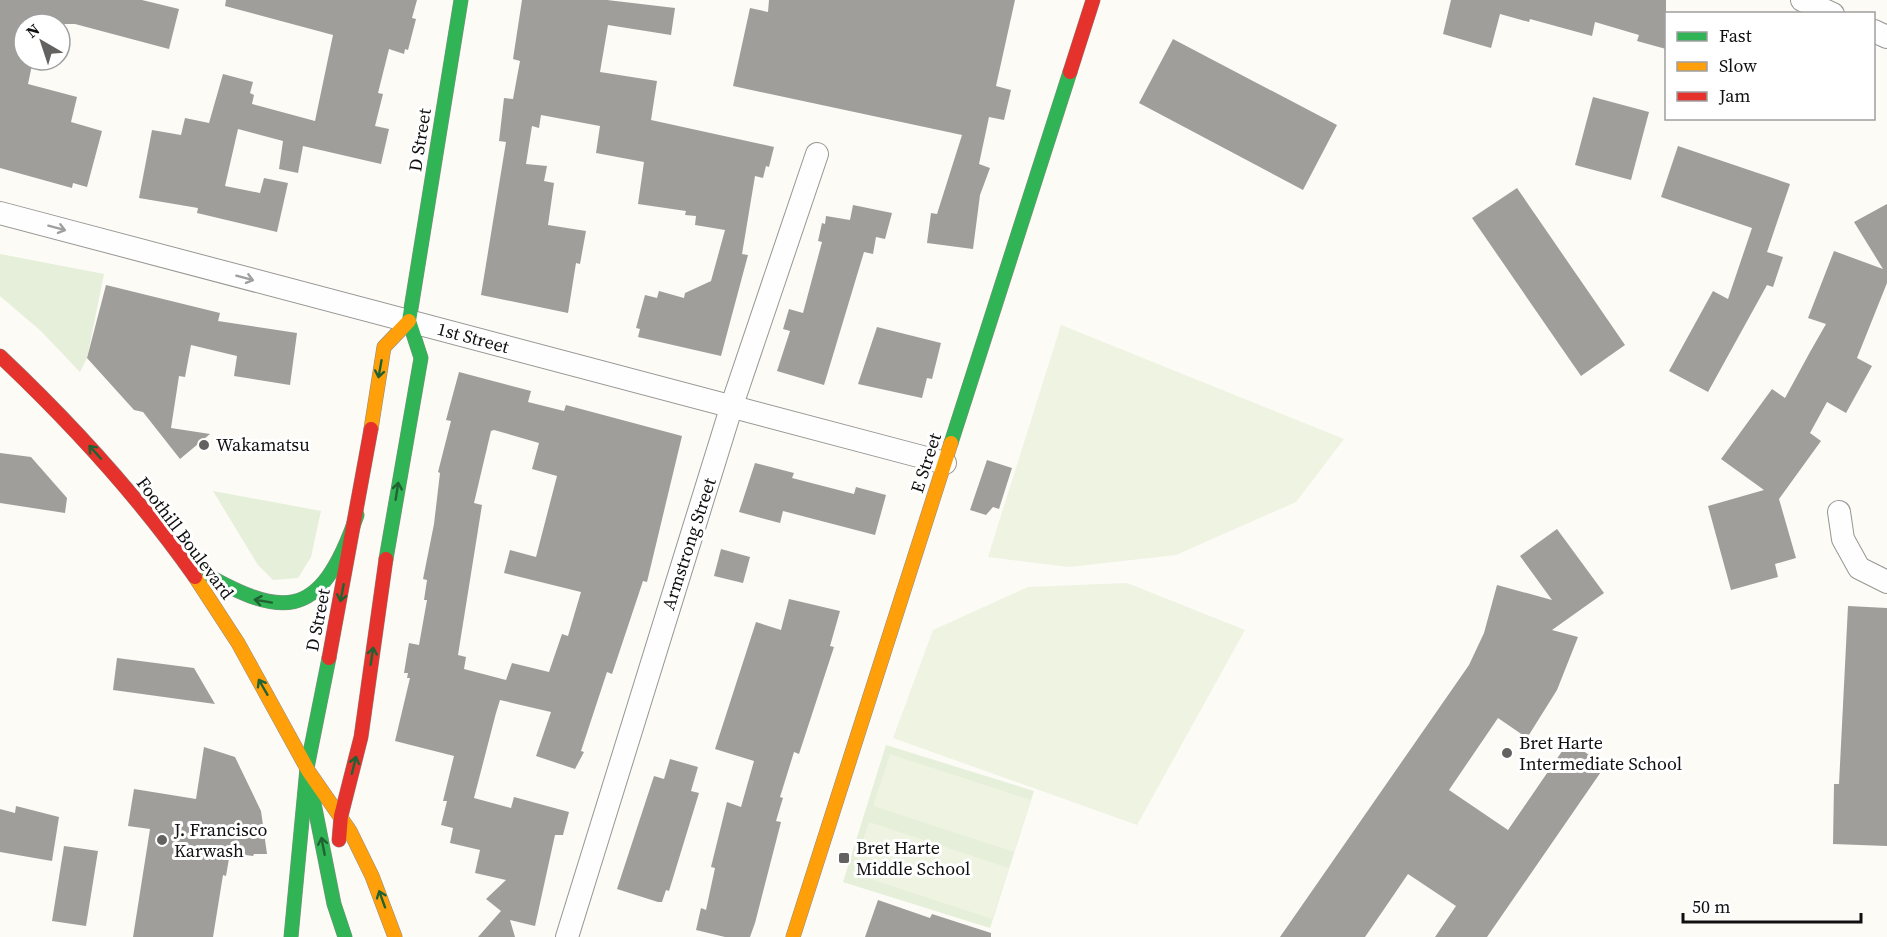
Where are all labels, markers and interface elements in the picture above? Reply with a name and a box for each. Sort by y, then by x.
north arrow [12,12,72,72]
legend [1665,12,1875,120]
text: N [21,18,44,43]
text: Fast [1719,23,1752,48]
text: Slow [1719,53,1757,78]
text: Jam [1718,83,1751,108]
street label: D Street [402,106,437,173]
one-way arrow [47,223,66,234]
one-way arrow [235,272,254,284]
street label: 1st Street [434,316,512,359]
one-way arrow [375,359,386,379]
street label: E Street [904,430,947,496]
place label: Wakamatsu [216,432,310,457]
marker: Wakamatsu [197,438,211,452]
one-way arrow [88,445,102,460]
street label: Foothill Boulevard [131,471,240,604]
street label: Armstrong Street [655,474,722,613]
one-way arrow [391,481,402,501]
one-way arrow [335,584,347,603]
street label: D Street [299,586,336,653]
one-way arrow [254,596,274,607]
one-way arrow [366,646,377,666]
one-way arrow [257,679,269,696]
place label: Bret Harte Intermediate School [1519,730,1682,776]
marker: Bret Harte Intermediate School [1500,746,1514,760]
one-way arrow [348,756,360,775]
place label: J. Francisco Karwash [173,817,268,863]
marker: J. Francisco Karwash [155,833,169,847]
place label: Bret Harte Middle School [856,835,970,881]
one-way arrow [316,837,328,856]
marker: Bret Harte Middle School [837,851,851,865]
scale bar [1683,886,1862,924]
one-way arrow [375,890,386,909]
text: 50 m [1692,894,1730,919]

